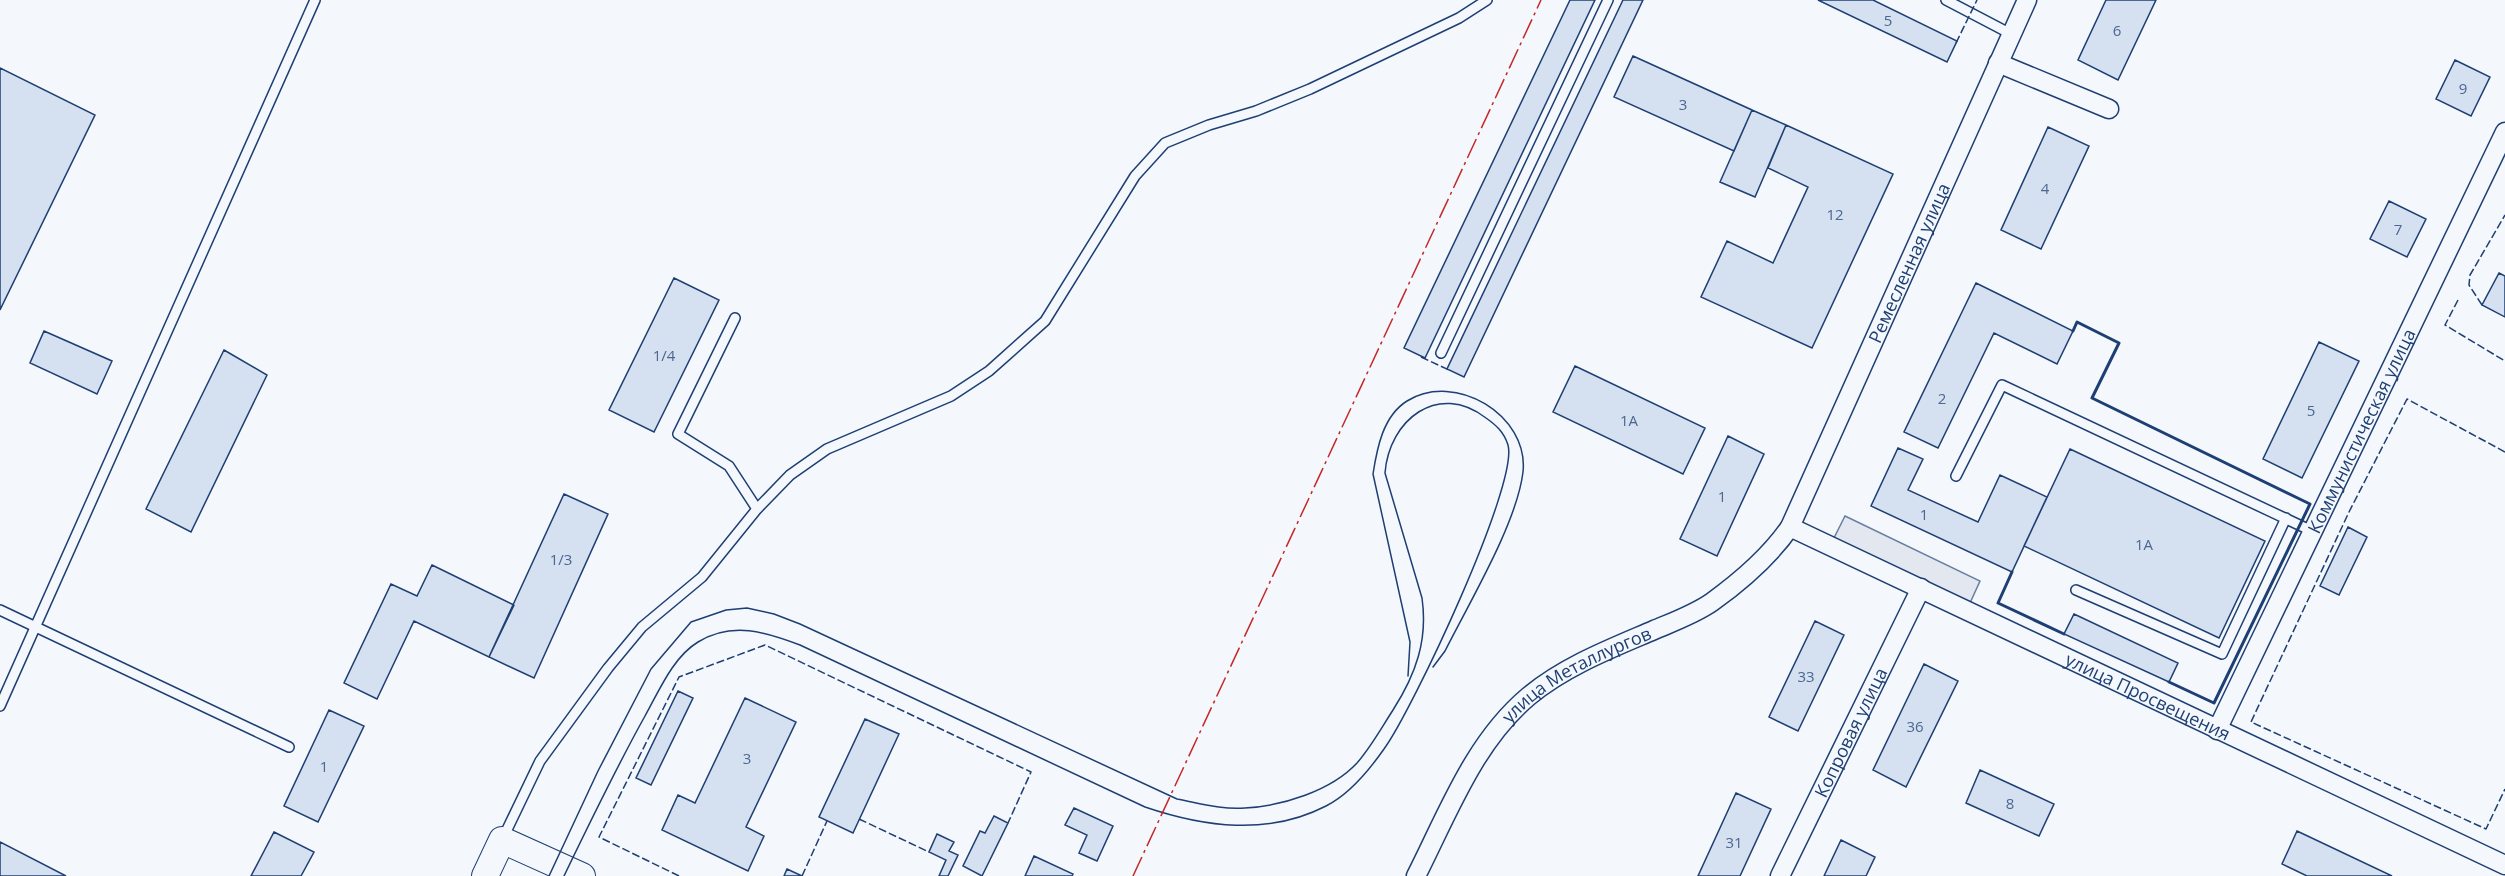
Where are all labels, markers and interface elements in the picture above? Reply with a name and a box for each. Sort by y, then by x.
house number: 5 [1884,10,1892,30]
house number: 6 [2113,20,2121,40]
house number: 9 [2459,78,2467,98]
house number: 3 [1679,94,1687,114]
house number: 4 [2041,178,2050,198]
street label: Ремесленная улица [1862,179,1955,347]
house number: 12 [1826,204,1844,224]
house number: 7 [2394,219,2402,239]
street label: Коммунистическая улица [2302,325,2421,537]
house number: 1/4 [653,345,676,365]
house number: 2 [1938,388,1946,408]
house number: 5 [2307,400,2315,420]
house number: 1А [1620,410,1639,430]
house number: 1 [1718,486,1726,506]
house number: 1 [1920,504,1928,524]
house number: 1А [2135,534,2154,554]
house number: 1/3 [550,549,572,569]
street label: улица Металлургов [1496,621,1655,728]
street label: улица Просвещения [2062,647,2234,746]
street label: Копровая улица [1808,663,1892,801]
house number: 33 [1797,666,1815,686]
house number: 36 [1906,716,1924,736]
house number: 3 [743,748,751,768]
house number: 1 [320,756,328,776]
house number: 8 [2006,793,2014,813]
house number: 31 [1725,832,1743,852]

